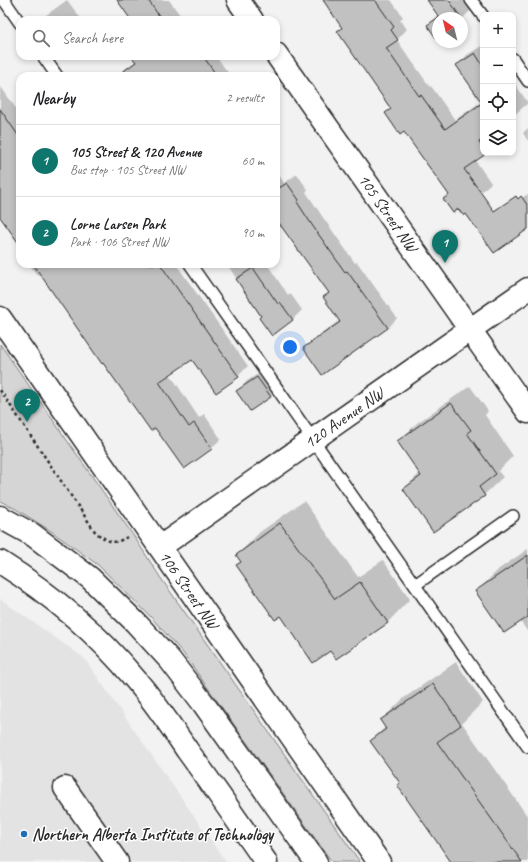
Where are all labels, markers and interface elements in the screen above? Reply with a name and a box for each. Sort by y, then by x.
north arrow [432,12,468,48]
map controls [480,12,516,156]
button: + [480,12,516,48]
search box [16,16,280,60]
icon: search [30,27,52,49]
text: Search here [62,29,123,48]
button: − [480,48,516,84]
button: locate [480,84,516,120]
text: Nearby [32,88,75,109]
text: 2 results [226,90,264,106]
button: layers [480,120,516,156]
text: 105 Street & 120 Avenue [70,143,201,162]
text: 1 [42,153,48,169]
text: 60 m [242,153,264,169]
text: Bus stop · 105 Street NW [70,162,185,178]
street label: 105 Street NW [353,170,424,258]
text: Lorne Larsen Park [70,215,165,234]
text: 2 [42,225,48,241]
text: 90 m [242,225,264,241]
pin: 1 [432,230,458,263]
text: Park · 106 Street NW [70,234,169,250]
your location [280,337,300,357]
street label: 120 Avenue NW [300,382,389,453]
pin: 2 [14,389,40,422]
street label: 106 Street NW [154,547,225,635]
place label: Northern Alberta Institute of Technology [32,824,275,845]
marker: Northern Alberta Institute of Technology [19,829,29,839]

